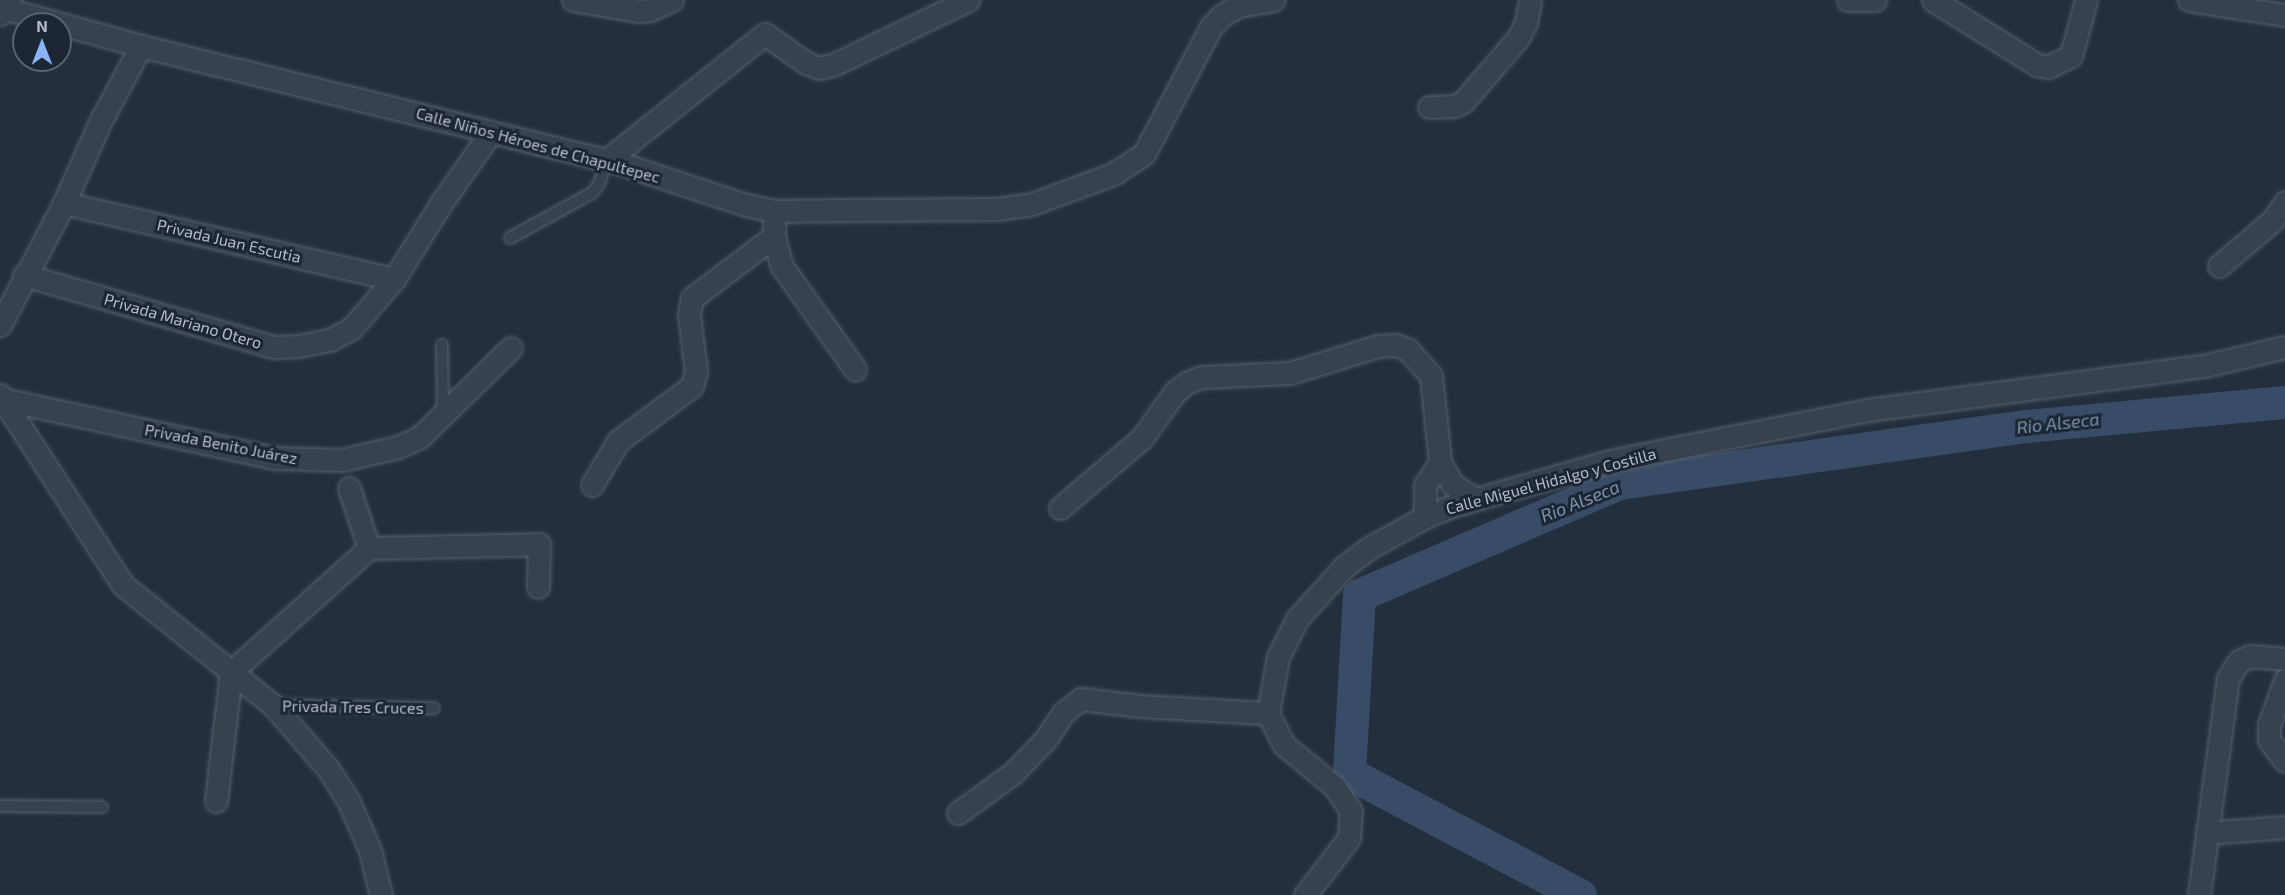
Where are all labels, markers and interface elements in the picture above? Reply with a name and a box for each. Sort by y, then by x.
north arrow [12,12,72,72]
text: N [36,16,48,35]
street label: Calle Niños Héroes de Chapultepec [414,103,662,187]
street label: Privada Juan Escutia [155,215,303,267]
street label: Privada Mariano Otero [102,289,264,353]
water label: Rio Alseca [2015,408,2101,438]
street label: Privada Benito Juárez [143,420,299,468]
street label: Calle Miguel Hidalgo y Costilla [1443,443,1659,519]
water label: Rio Alseca [1537,475,1623,527]
street label: Privada Tres Cruces [282,696,424,718]

